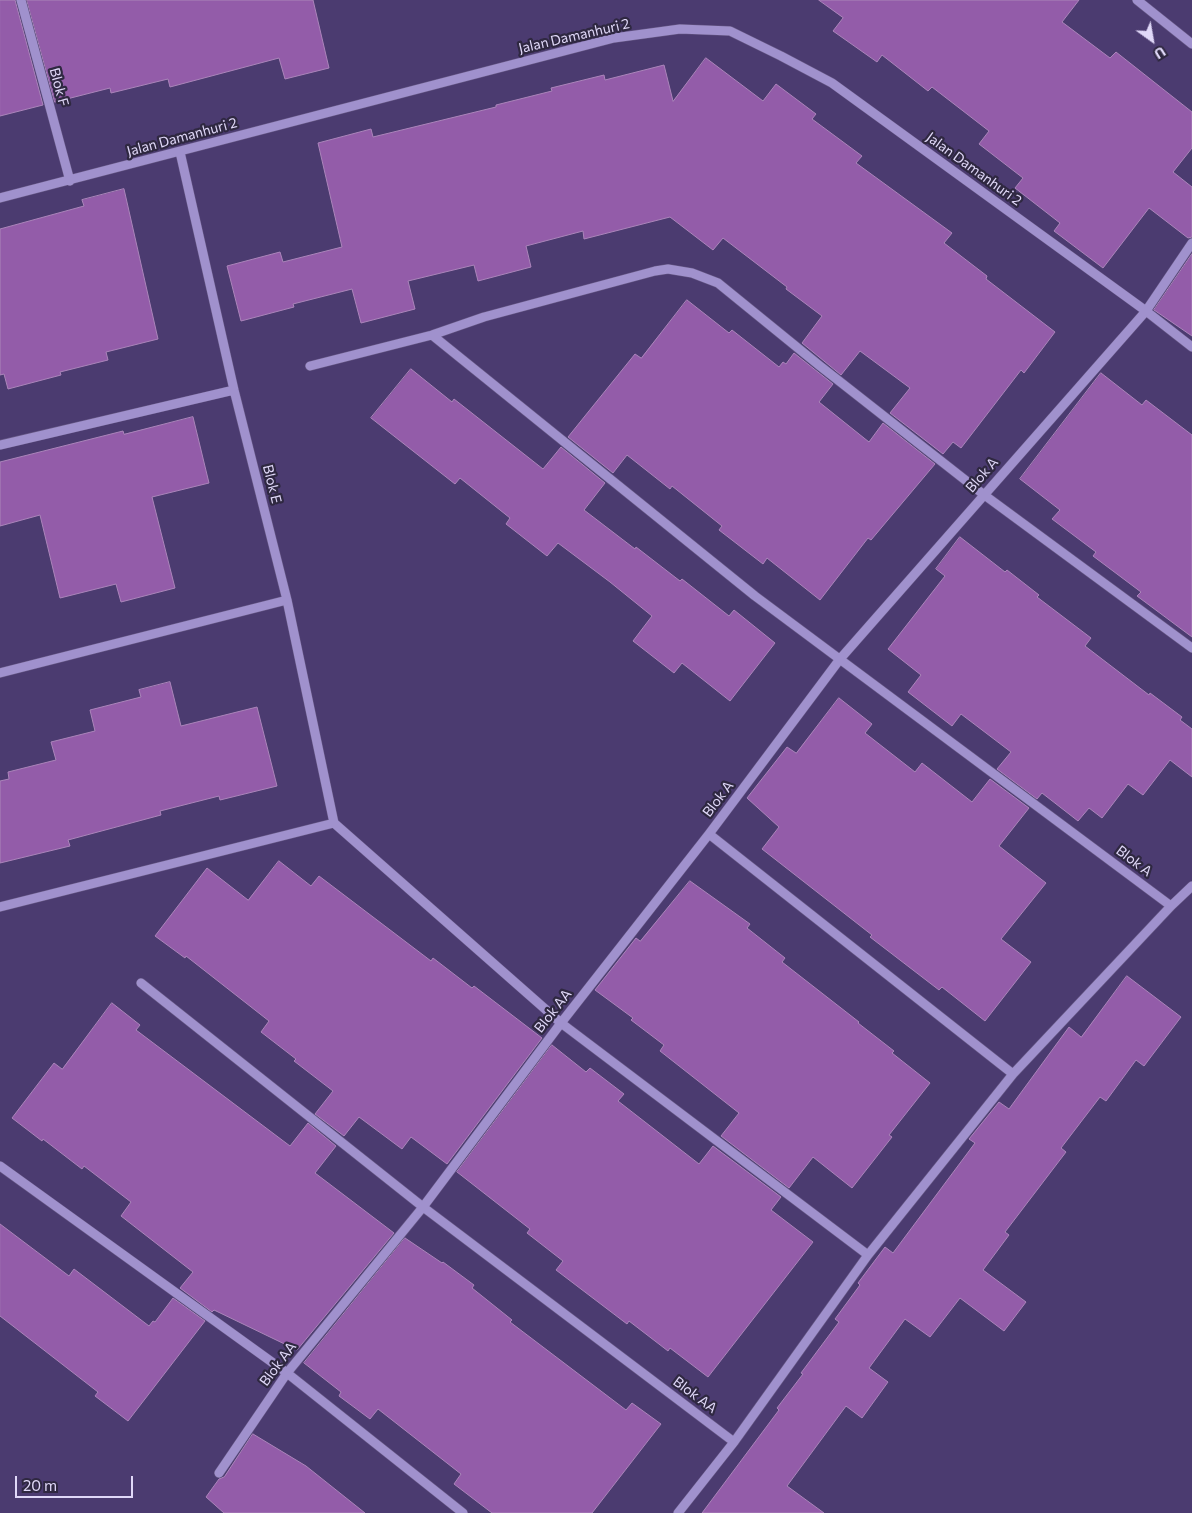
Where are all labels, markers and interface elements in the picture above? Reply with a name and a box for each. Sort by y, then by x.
street label: Jalan Damanhuri 2 [517,15,631,57]
north arrow [1127,15,1177,65]
text: U [1151,43,1169,63]
street label: Blok F [46,66,72,108]
street label: Jalan Damanhuri 2 [125,114,239,160]
street label: Jalan Damanhuri 2 [923,129,1025,209]
street label: Blok A [962,454,1002,496]
street label: Blok E [259,463,285,505]
street label: Blok A [699,778,737,820]
street label: Blok A [1113,842,1155,880]
street label: Blok AA [531,986,575,1036]
street label: Blok AA [256,1339,300,1389]
street label: Blok AA [670,1373,720,1417]
scale bar [18,1466,135,1498]
text: 20 m [23,1476,57,1494]

